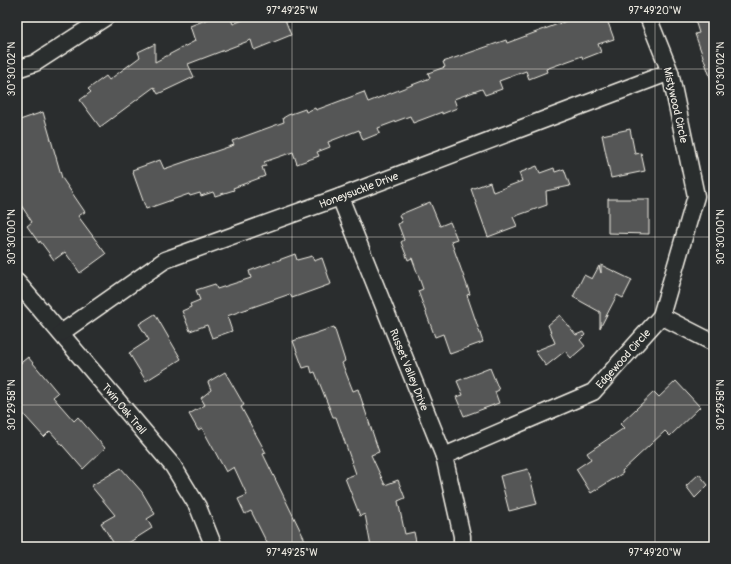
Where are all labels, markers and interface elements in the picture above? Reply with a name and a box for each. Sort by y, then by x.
text: 97°49'25"W [266,5,318,17]
text: 97°49'20"W [629,5,682,17]
text: 30°30'02"N [6,42,18,96]
text: 30°30'02"N [715,42,727,96]
street label: Mistywood Circle [660,66,691,145]
street label: Honeysuckle Drive [317,169,401,211]
text: 30°30'00"N [6,209,18,265]
text: 30°30'00"N [715,209,727,265]
street label: Edgewood Circle [593,326,654,391]
street label: Russet Valley Drive [387,327,431,413]
text: 30°29'58"N [6,379,18,430]
text: 30°29'58"N [715,379,727,430]
street label: Twin Oak Trail [99,381,149,437]
text: 97°49'25"W [266,547,318,559]
text: 97°49'20"W [629,547,682,559]

